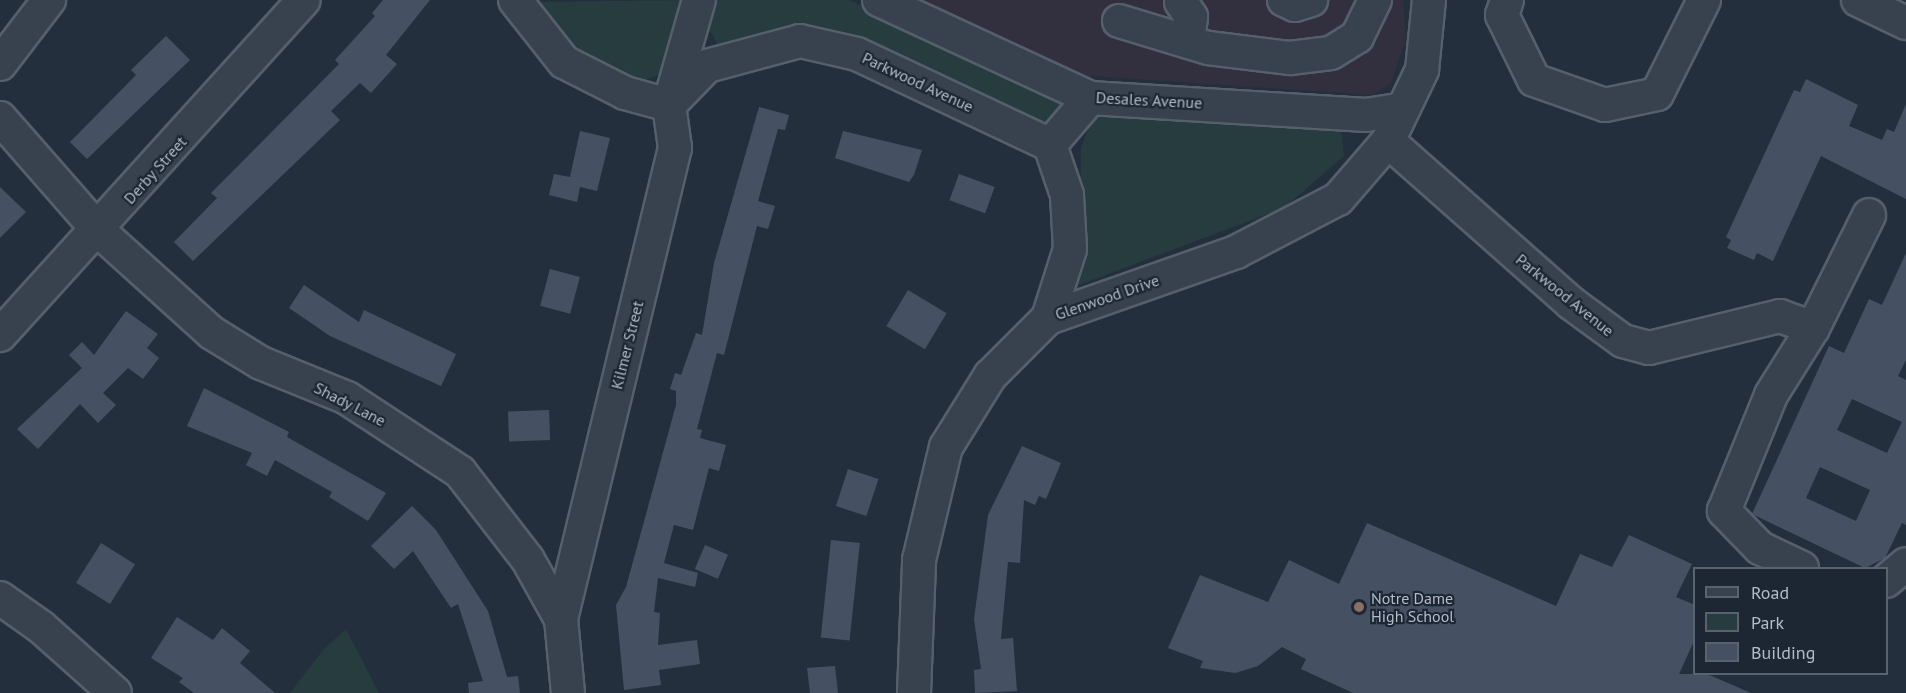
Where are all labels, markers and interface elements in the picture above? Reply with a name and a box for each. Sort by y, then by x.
street label: Parkwood Avenue [859,48,977,116]
street label: Desales Avenue [1095,88,1203,112]
street label: Derby Street [119,132,191,208]
street label: Parkwood Avenue [1512,249,1618,341]
street label: Glenwood Drive [1052,270,1162,324]
street label: Kilmer Street [607,299,647,391]
street label: Shady Lane [311,378,389,430]
legend [1693,567,1888,675]
text: Road [1751,581,1789,604]
place label: Notre Dame High School [1371,588,1454,626]
marker: Notre Dame High School [1352,600,1366,614]
text: Park [1751,611,1784,634]
text: Building [1751,641,1815,664]

